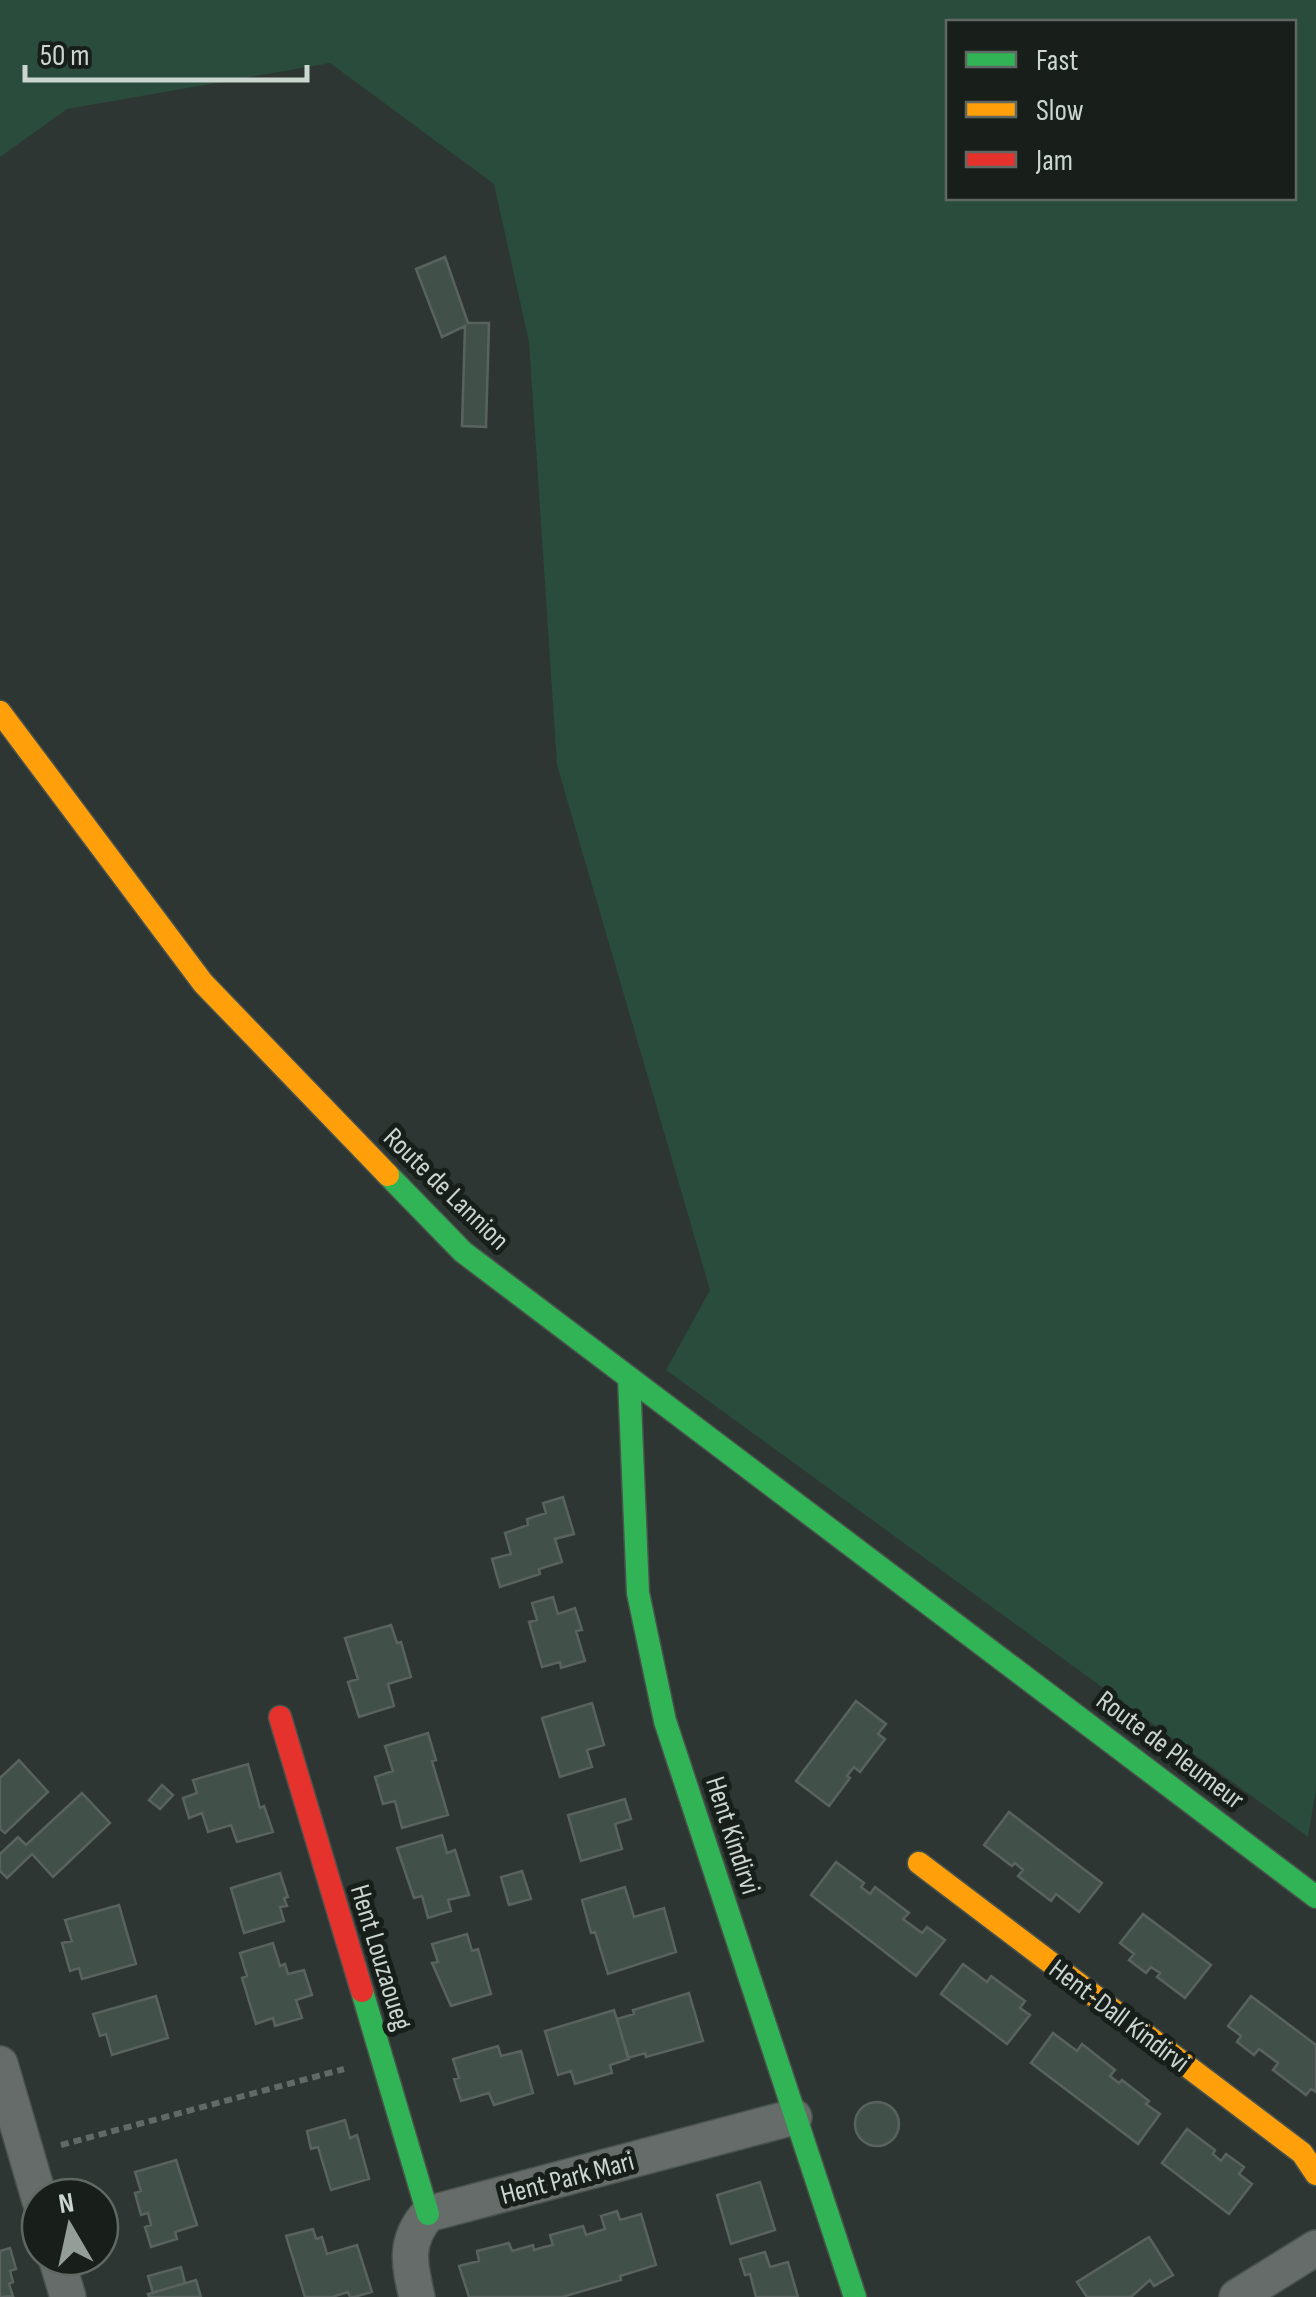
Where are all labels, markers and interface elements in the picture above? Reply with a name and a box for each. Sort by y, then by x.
scale bar [25,20,308,82]
legend [946,20,1296,200]
text: 50 m [40,38,89,74]
text: Fast [1036,43,1078,79]
text: Slow [1036,93,1084,129]
text: Jam [1035,143,1073,179]
street label: Route de Lannion [376,1121,515,1257]
street label: Route de Pleumeur [1090,1684,1250,1816]
street label: Hent Kindirvi [698,1772,767,1898]
street label: Hent Louzaoueg [343,1881,418,2034]
street label: Hent-Dall Kindirvi [1043,1953,1196,2080]
street label: Hent Park Mari [497,2145,638,2212]
north arrow [20,2177,120,2277]
text: N [56,2186,76,2221]

